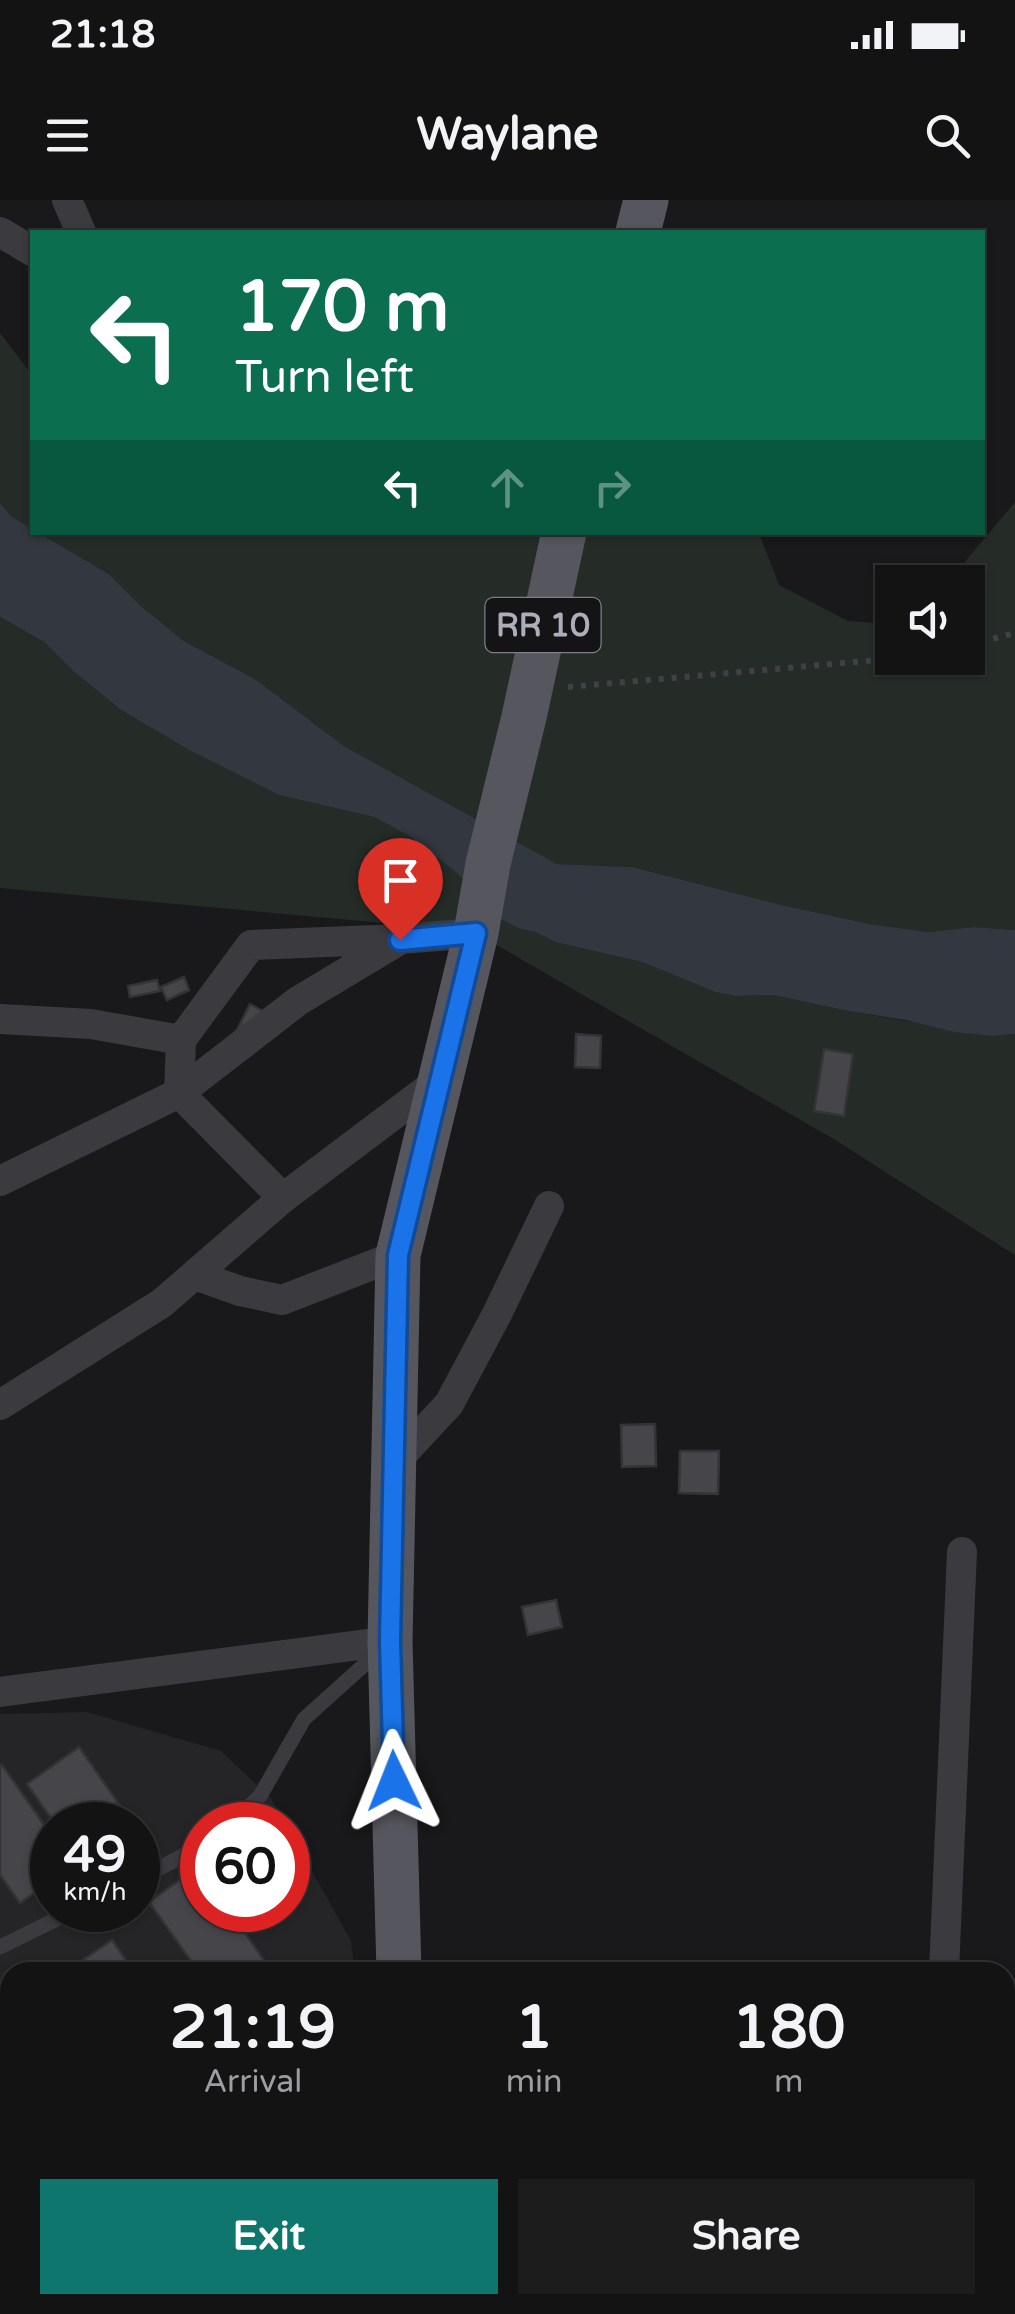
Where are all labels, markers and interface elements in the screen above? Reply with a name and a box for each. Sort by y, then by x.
text: 21:18 [50,12,155,58]
icon: menu [40,108,95,163]
text: Waylane [416,108,599,162]
icon: search [920,108,975,163]
text: 170 m [235,266,449,350]
icon: left [70,270,200,400]
text: Turn left [235,351,414,405]
icon: left [375,460,430,515]
icon: ahead [480,460,535,515]
icon: right [585,460,640,515]
map controls [875,565,985,675]
button: sound [875,565,985,675]
road number: RR 10 [486,598,600,652]
pin [358,838,443,941]
icon: arrive [373,853,428,908]
position arrow [342,1729,446,1833]
speed limit sign: 60 [180,1802,310,1932]
text: 49 [64,1825,126,1885]
text: km/h [64,1877,126,1907]
text: 21:19 [170,1992,336,2064]
text: 1 [515,1992,553,2064]
text: 180 [732,1992,845,2064]
text: Arrival [203,2063,302,2101]
text: min [506,2063,563,2101]
text: m [774,2063,803,2101]
button: Exit [40,2179,498,2294]
button: Share [518,2179,975,2294]

